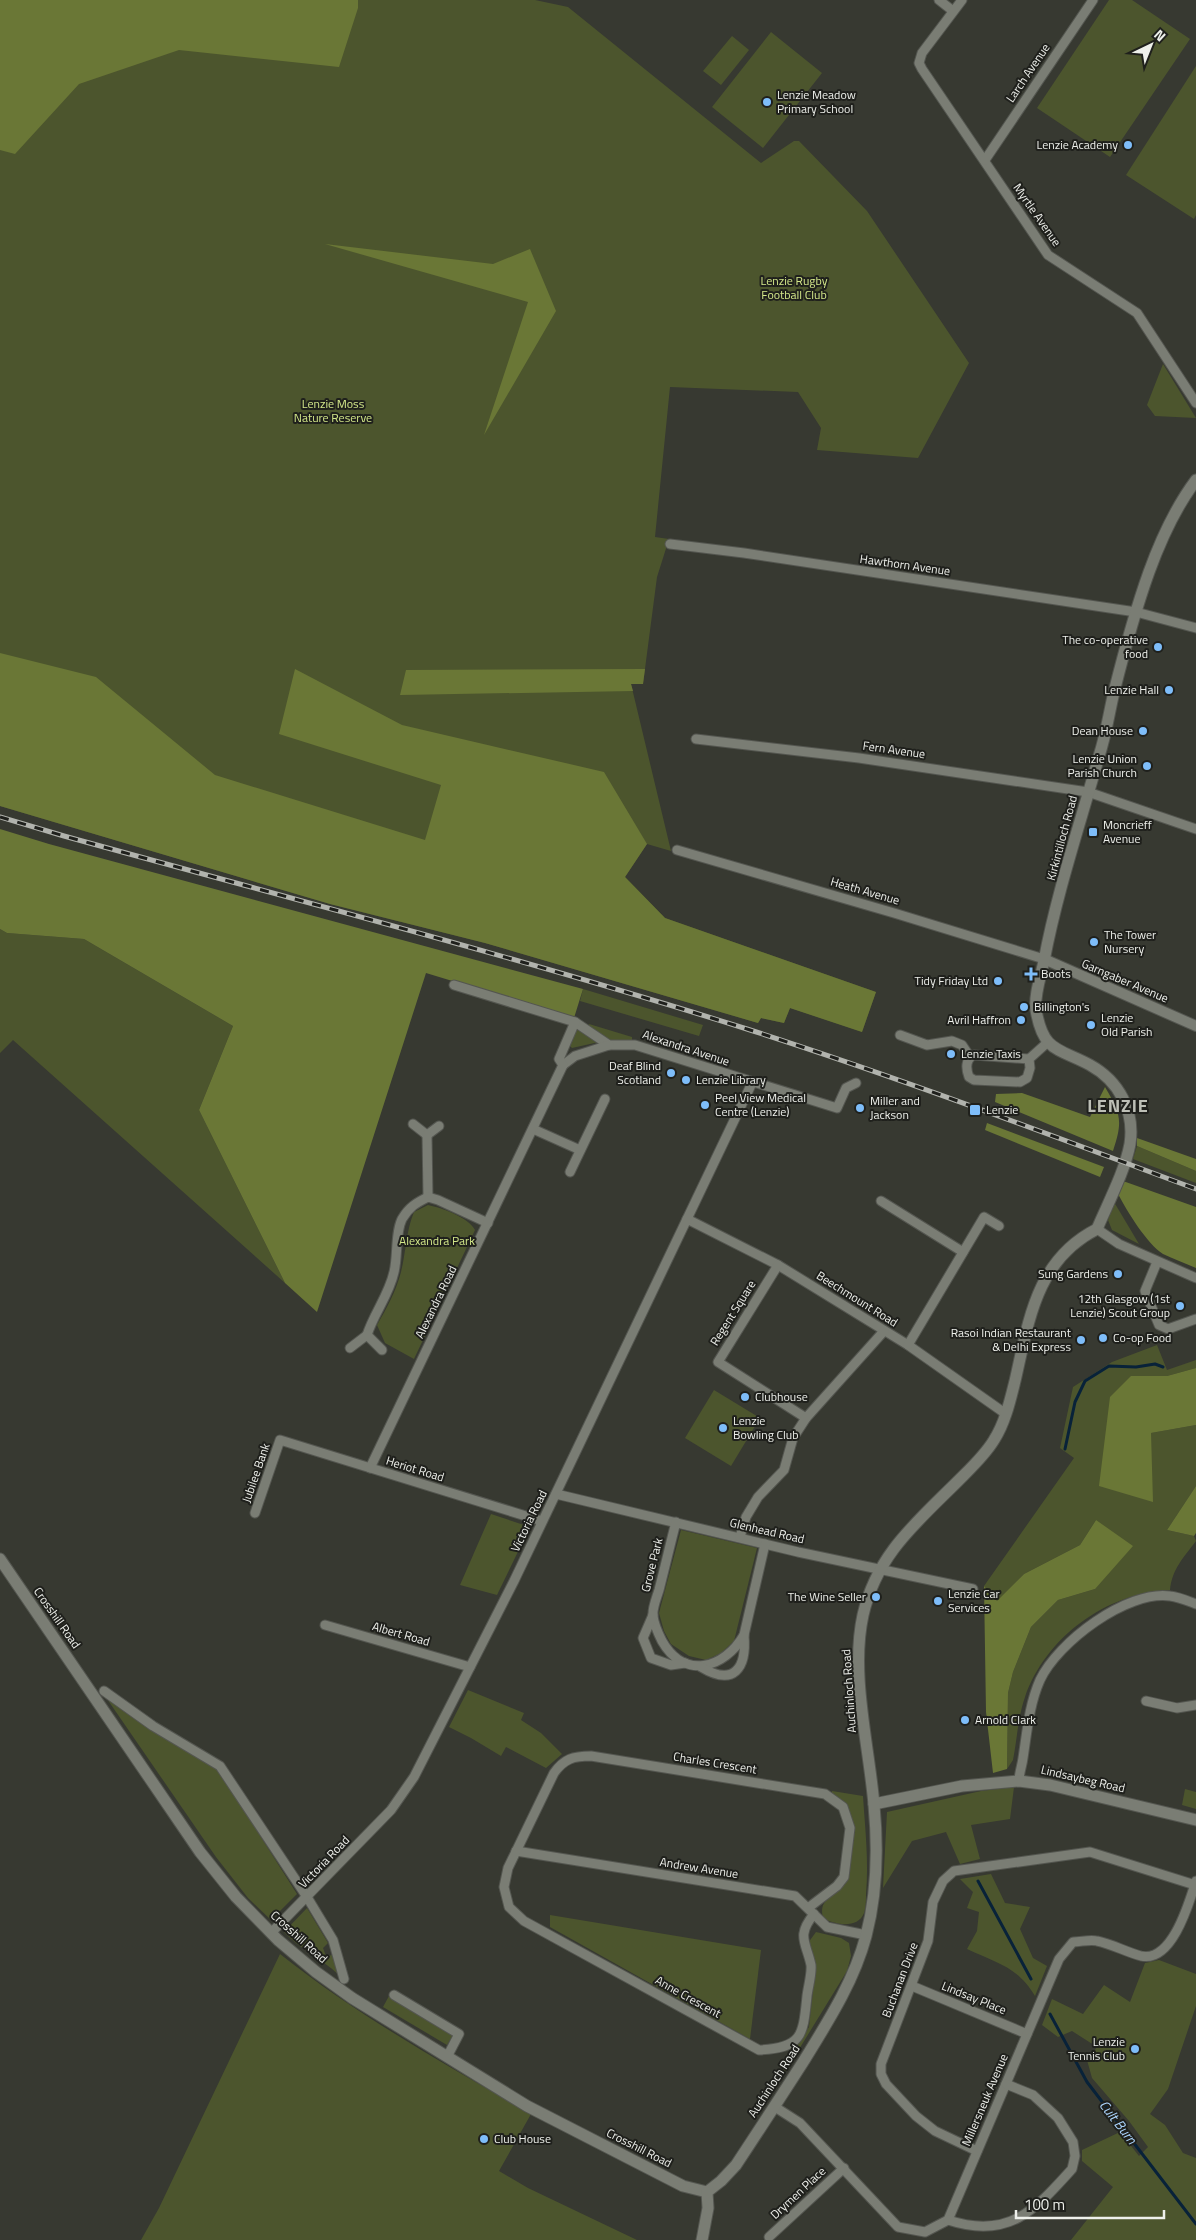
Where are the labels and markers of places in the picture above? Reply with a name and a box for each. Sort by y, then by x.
place label: Lenzie Meadow Primary School [777,85,856,118]
marker: Lenzie Meadow Primary School [761,96,773,108]
place label: Lenzie Academy [1037,135,1118,154]
marker: Lenzie Academy [1122,139,1134,151]
place label: The co-operative food [1062,630,1148,663]
marker: The co-operative food [1152,641,1164,653]
place label: Lenzie Hall [1104,680,1159,699]
marker: Lenzie Hall [1163,684,1175,696]
place label: Dean House [1072,721,1133,740]
marker: Dean House [1137,725,1149,737]
place label: Lenzie Union Parish Church [1067,749,1137,782]
marker: Lenzie Union Parish Church [1141,760,1153,772]
place label: Moncrieff Avenue [1103,815,1152,848]
marker: Moncrieff Avenue [1087,826,1099,838]
place label: The Tower Nursery [1104,925,1156,958]
marker: The Tower Nursery [1088,936,1100,948]
place label: Boots [1041,964,1071,983]
marker: Boots [1025,968,1037,980]
place label: Tidy Friday Ltd [915,971,988,990]
marker: Tidy Friday Ltd [992,975,1004,987]
place label: Billington's [1034,997,1090,1016]
marker: Billington's [1018,1001,1030,1013]
place label: Lenzie Old Parish [1101,1008,1153,1041]
place label: Avril Haffron [947,1010,1011,1029]
marker: Avril Haffron [1015,1014,1027,1026]
marker: Lenzie Old Parish [1085,1019,1097,1031]
place label: Lenzie Taxis [961,1044,1021,1063]
marker: Lenzie Taxis [945,1048,957,1060]
place label: Deaf Blind Scotland [609,1056,661,1089]
marker: Deaf Blind Scotland [665,1067,677,1079]
place label: Lenzie Library [696,1070,766,1089]
marker: Lenzie Library [680,1074,692,1086]
place label: Peel View Medical Centre (Lenzie) [715,1088,806,1121]
place label: Miller and Jackson [870,1091,920,1124]
marker: Peel View Medical Centre (Lenzie) [699,1099,711,1111]
place label: Lenzie [986,1100,1018,1119]
marker: Miller and Jackson [854,1102,866,1114]
marker: Lenzie [968,1103,982,1117]
place label: Sung Gardens [1038,1264,1108,1283]
marker: Sung Gardens [1112,1268,1124,1280]
place label: 12th Glasgow (1st Lenzie) Scout Group [1070,1289,1171,1322]
marker: 12th Glasgow (1st Lenzie) Scout Group [1174,1300,1186,1312]
place label: Rasoi Indian Restaurant & Delhi Express [951,1323,1072,1356]
place label: Co-op Food [1113,1328,1171,1347]
marker: Co-op Food [1097,1332,1109,1344]
marker: Rasoi Indian Restaurant & Delhi Express [1075,1334,1087,1346]
place label: Clubhouse [755,1387,808,1406]
marker: Clubhouse [739,1391,751,1403]
place label: Lenzie Bowling Club [733,1411,798,1444]
marker: Lenzie Bowling Club [717,1422,729,1434]
place label: Lenzie Car Services [948,1584,1000,1617]
place label: The Wine Seller [788,1587,866,1606]
marker: The Wine Seller [870,1591,882,1603]
marker: Lenzie Car Services [932,1595,944,1607]
place label: Arnold Clark [975,1710,1036,1729]
marker: Arnold Clark [959,1714,971,1726]
place label: Lenzie Tennis Club [1068,2032,1125,2065]
marker: Lenzie Tennis Club [1129,2043,1141,2055]
place label: Club House [494,2129,551,2148]
marker: Club House [478,2133,490,2145]

